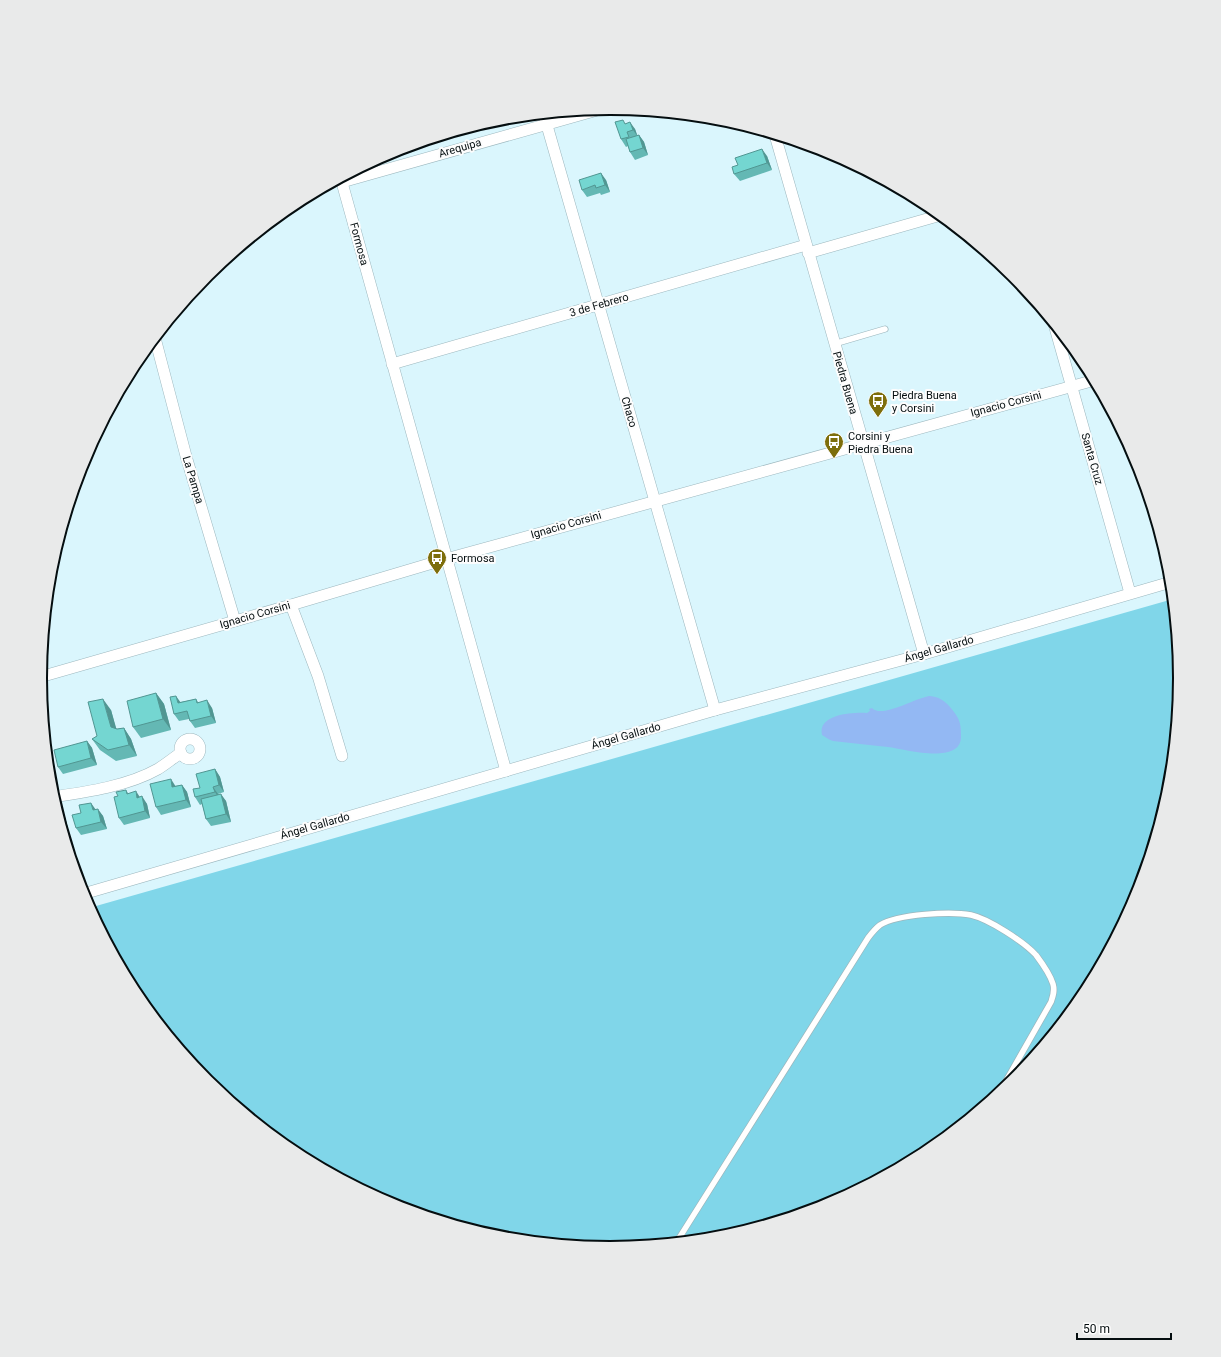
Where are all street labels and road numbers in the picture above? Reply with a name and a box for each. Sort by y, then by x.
street label: Arequipa [437,136,483,160]
street label: Formosa [347,221,371,267]
street label: 3 de Febrero [568,290,630,320]
street label: Piedra Buena [830,350,860,416]
street label: Ignacio Corsini [969,388,1043,420]
street label: Chaco [618,395,640,429]
street label: Santa Cruz [1078,432,1106,487]
street label: La Pampa [180,455,206,505]
street label: Ignacio Corsini [529,509,603,541]
street label: Ignacio Corsini [218,599,292,631]
street label: Ángel Gallardo [903,633,975,665]
street label: Ángel Gallardo [590,720,662,752]
street label: Ángel Gallardo [279,810,351,842]

